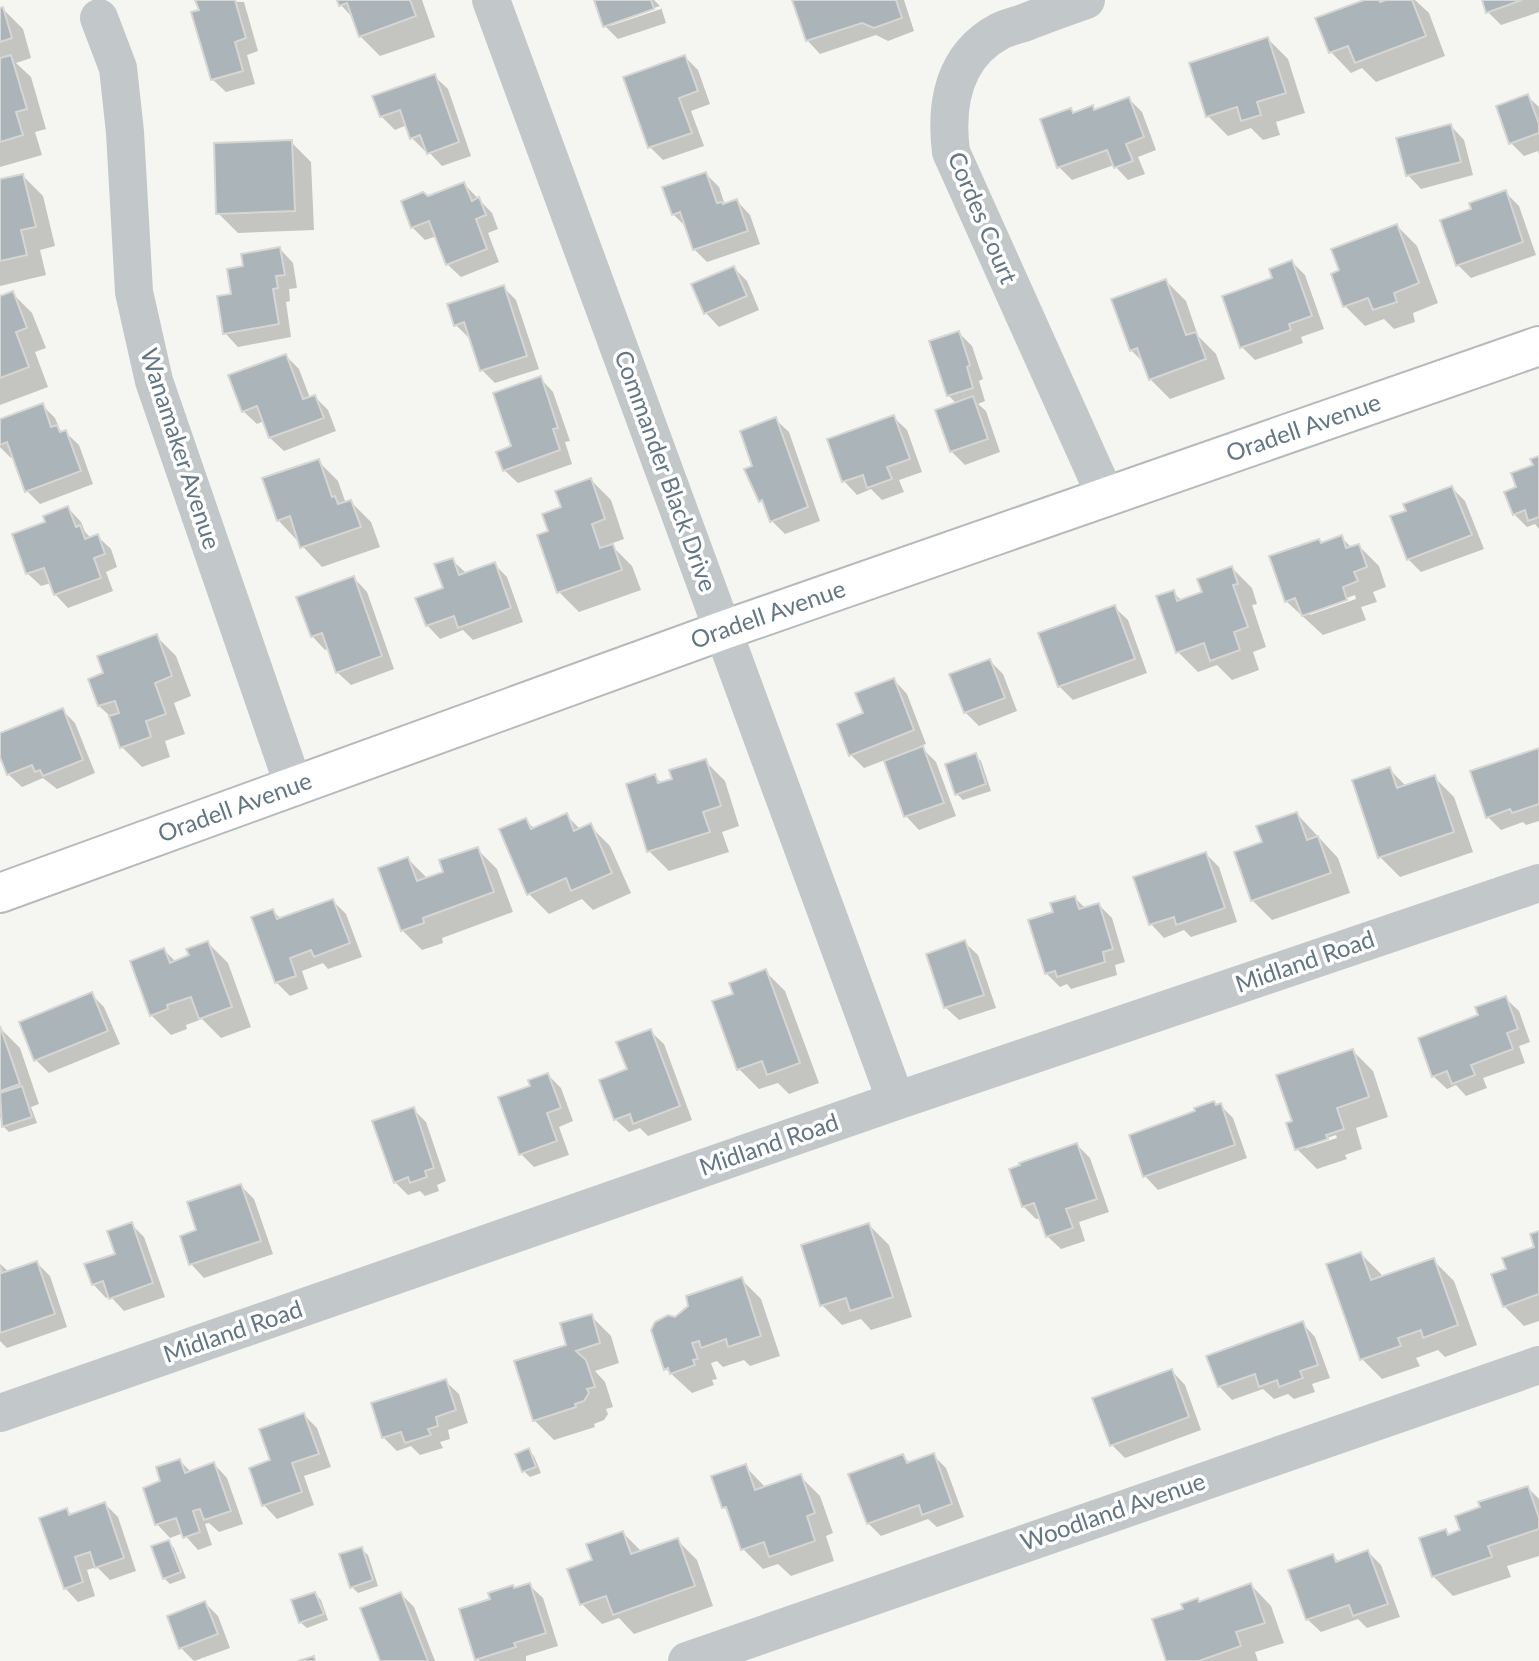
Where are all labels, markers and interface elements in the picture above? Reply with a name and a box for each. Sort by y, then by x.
street label: Cordes Court [943,147,1024,288]
street label: Wanamaker Avenue [135,344,228,553]
street label: Commander Black Drive [609,346,724,595]
street label: Oradell Avenue [1222,386,1384,467]
street label: Oradell Avenue [686,573,849,654]
street label: Oradell Avenue [153,765,315,847]
street label: Midland Road [1231,923,1378,998]
street label: Midland Road [695,1106,842,1181]
street label: Midland Road [159,1293,306,1368]
street label: Woodland Avenue [1016,1465,1209,1556]

